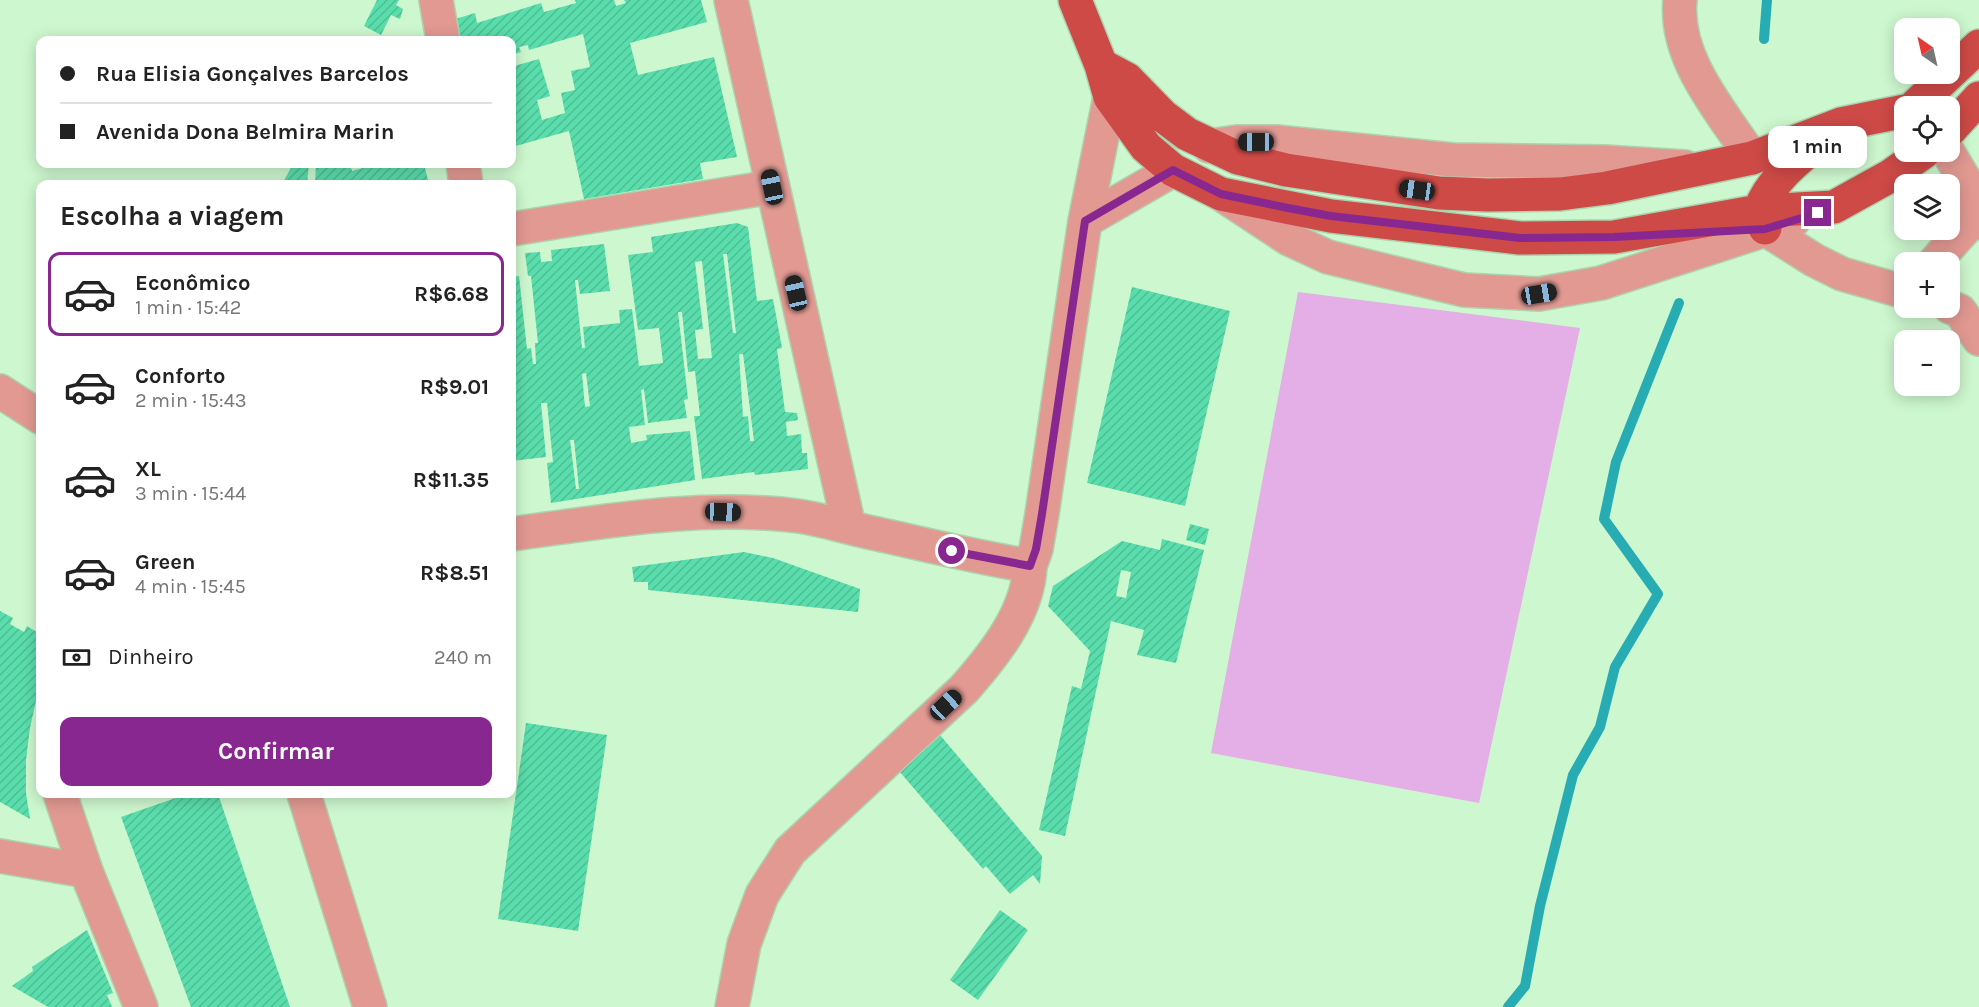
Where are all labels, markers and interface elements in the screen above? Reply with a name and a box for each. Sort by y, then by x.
north arrow [1894,18,1960,84]
map controls [1894,18,1960,396]
text: Rua Elisia Gonçalves Barcelos [96,61,409,87]
button: locate [1894,96,1960,162]
text: Avenida Dona Belmira Marin [96,119,394,145]
callout: 1 min [1768,126,1868,168]
car [1238,133,1274,151]
text: 1 min [1792,135,1843,158]
car [759,168,785,206]
button: layers [1894,174,1960,240]
car [1398,179,1436,201]
route end [1804,199,1831,226]
text: Escolha a viagem [60,200,284,232]
button: + [1894,252,1960,318]
icon: car [63,267,117,321]
text: Econômico [135,270,250,296]
car [783,273,809,313]
text: R$6.68 [414,281,489,307]
car [1520,282,1558,306]
text: 1 min · 15:42 [135,296,241,319]
button: − [1894,330,1960,396]
icon: car [63,360,117,414]
text: Conforto [135,363,225,389]
text: R$9.01 [420,374,489,400]
text: 2 min · 15:43 [135,389,247,412]
icon: car [63,453,117,507]
text: XL [135,456,161,482]
text: R$11.35 [413,467,489,493]
text: 3 min · 15:44 [135,482,246,505]
car [705,502,741,522]
route start [938,537,965,564]
icon: car [63,546,117,600]
text: Green [135,549,196,575]
text: R$8.51 [420,560,489,586]
text: 4 min · 15:45 [135,575,246,598]
icon: cash [60,641,93,674]
text: Dinheiro [108,644,193,670]
text: 240 m [434,646,492,669]
car [927,686,965,724]
button: Confirmar [60,717,492,786]

